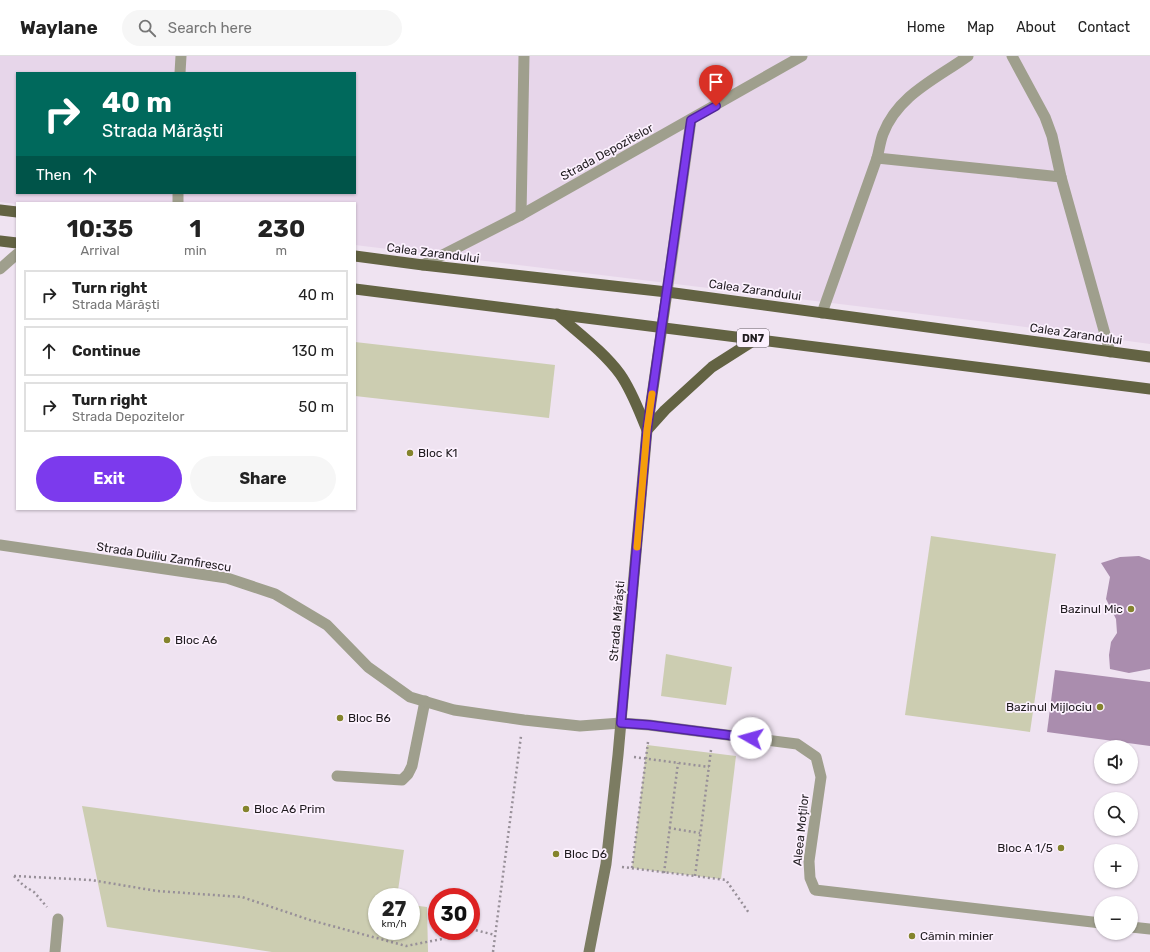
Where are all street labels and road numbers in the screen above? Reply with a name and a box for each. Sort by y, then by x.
street label: Strada Depozitelor [558,121,656,183]
street label: Calea Zarandului [386,240,480,266]
street label: Calea Zarandului [708,277,802,303]
street label: Calea Zarandului [1029,321,1123,347]
road number: DN7 [737,329,769,347]
street label: Strada Duiliu Zamfirescu [96,539,232,575]
street label: Strada Mărăști [607,580,628,662]
street label: Aleea Moților [790,793,812,867]

